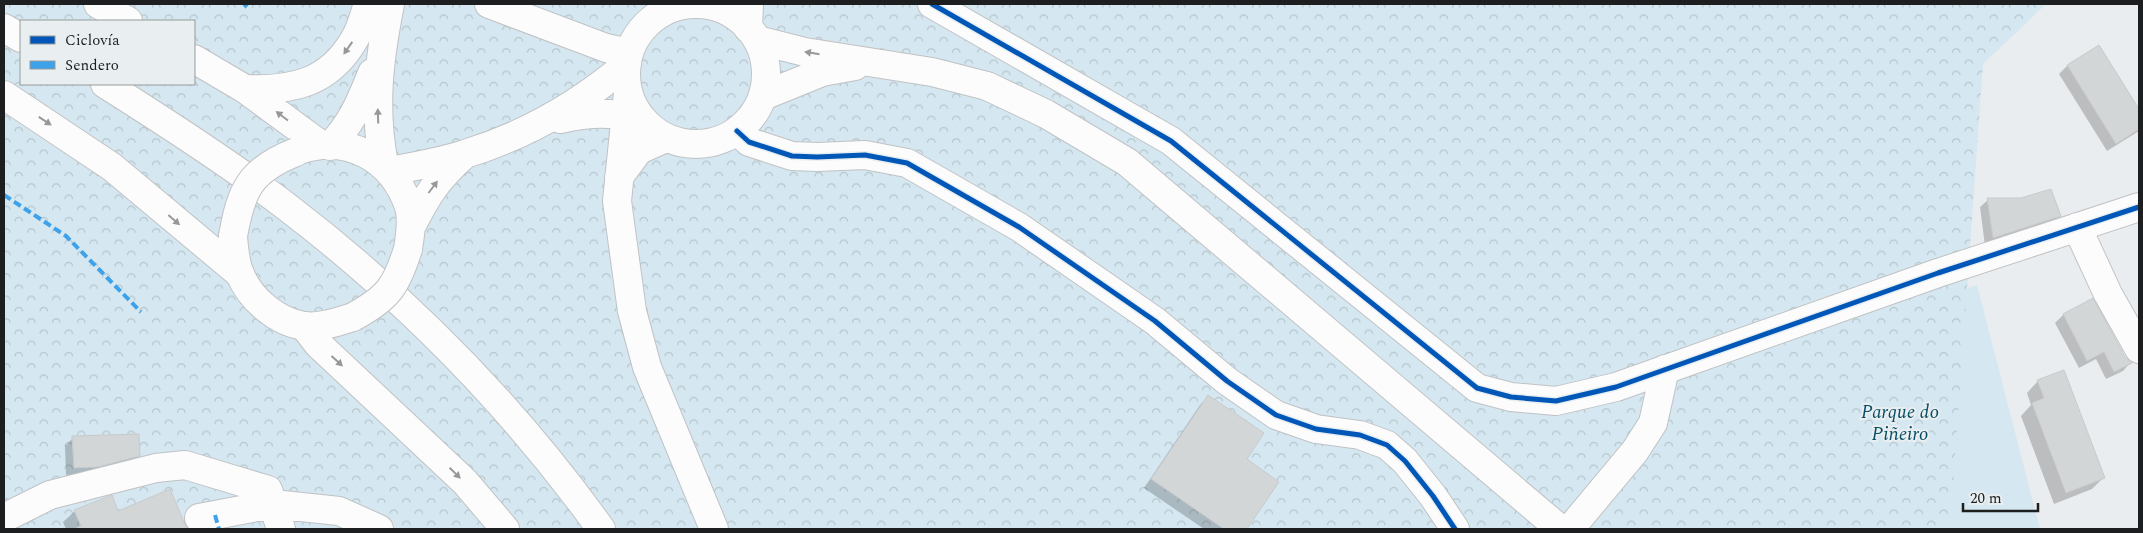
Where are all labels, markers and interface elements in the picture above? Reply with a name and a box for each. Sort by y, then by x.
legend [20,20,195,85]
text: Ciclovía [65,29,120,52]
one-way arrow [343,41,354,54]
one-way arrow [803,49,819,57]
text: Sendero [65,54,119,77]
one-way arrow [373,108,381,124]
one-way arrow [275,111,289,121]
one-way arrow [38,116,51,126]
one-way arrow [428,180,438,194]
one-way arrow [167,214,180,225]
one-way arrow [331,356,344,367]
park label: Parque do Piñeiro [1861,398,1939,449]
one-way arrow [449,467,461,479]
scale bar [1963,480,2038,512]
text: 20 m [1970,487,2002,510]

